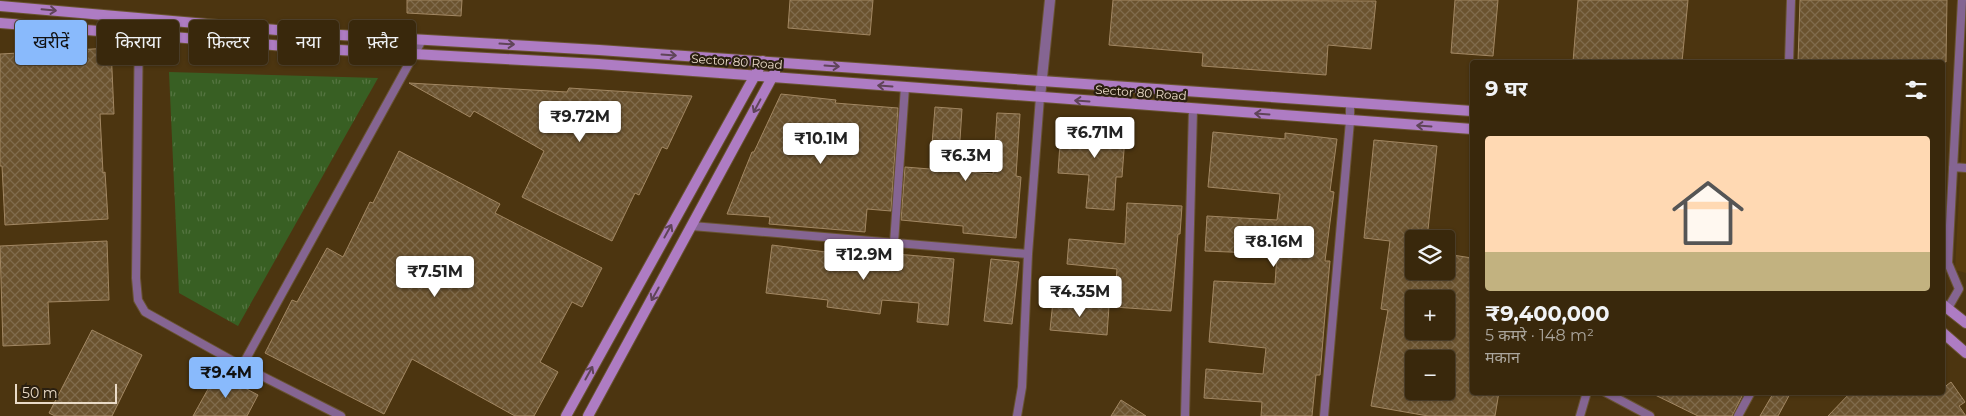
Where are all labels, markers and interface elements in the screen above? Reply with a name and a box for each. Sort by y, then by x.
one-way arrow [40,6,56,15]
chip: खरीदें [15,20,87,65]
chip: किराया [97,20,179,65]
chip: फ़िल्टर [189,20,268,65]
chip: नया [278,20,339,65]
chip: फ़्लैट [349,20,416,65]
one-way arrow [499,40,515,49]
one-way arrow [661,50,677,59]
street label: Sector 80 Road [691,51,783,72]
one-way arrow [823,61,839,71]
text: 9 घर [1485,76,1527,101]
icon: filters [1902,76,1930,104]
one-way arrow [878,81,894,90]
street label: Sector 80 Road [1095,82,1187,103]
one-way arrow [1075,96,1091,105]
one-way arrow [752,98,762,112]
pin: ₹9.72M [539,100,621,143]
text: ₹9.72M [550,107,610,126]
one-way arrow [1254,110,1270,119]
pin: ₹6.71M [1054,116,1136,159]
one-way arrow [1416,121,1432,131]
pin: ₹10.1M [780,122,862,165]
text: ₹6.71M [1066,123,1124,142]
text: ₹10.1M [794,129,848,148]
pin: ₹6.3M [931,140,1001,182]
text: ₹6.3M [941,146,991,165]
icon: home [1663,168,1753,258]
one-way arrow [664,225,674,239]
pin: ₹8.16M [1233,226,1315,268]
map controls [1405,230,1455,400]
button: layers [1405,230,1455,280]
text: ₹8.16M [1245,232,1303,251]
pin: ₹12.9M [823,238,905,281]
text: ₹12.9M [835,245,893,264]
pin: ₹7.51M [394,256,476,298]
text: ₹7.51M [407,262,463,281]
pin: ₹4.35M [1039,276,1121,318]
text: ₹4.35M [1050,282,1110,301]
one-way arrow [649,287,659,301]
button: + [1405,290,1455,340]
text: ₹9,400,000 [1485,301,1610,326]
text: 5 कमरे · 148 m² [1485,326,1594,345]
text: मकान [1485,348,1520,367]
button: − [1405,350,1455,400]
pin: ₹9.4M [191,356,261,399]
text: ₹9.4M [200,363,252,382]
one-way arrow [585,367,595,381]
scale bar [15,381,118,404]
text: 50 m [22,384,58,402]

